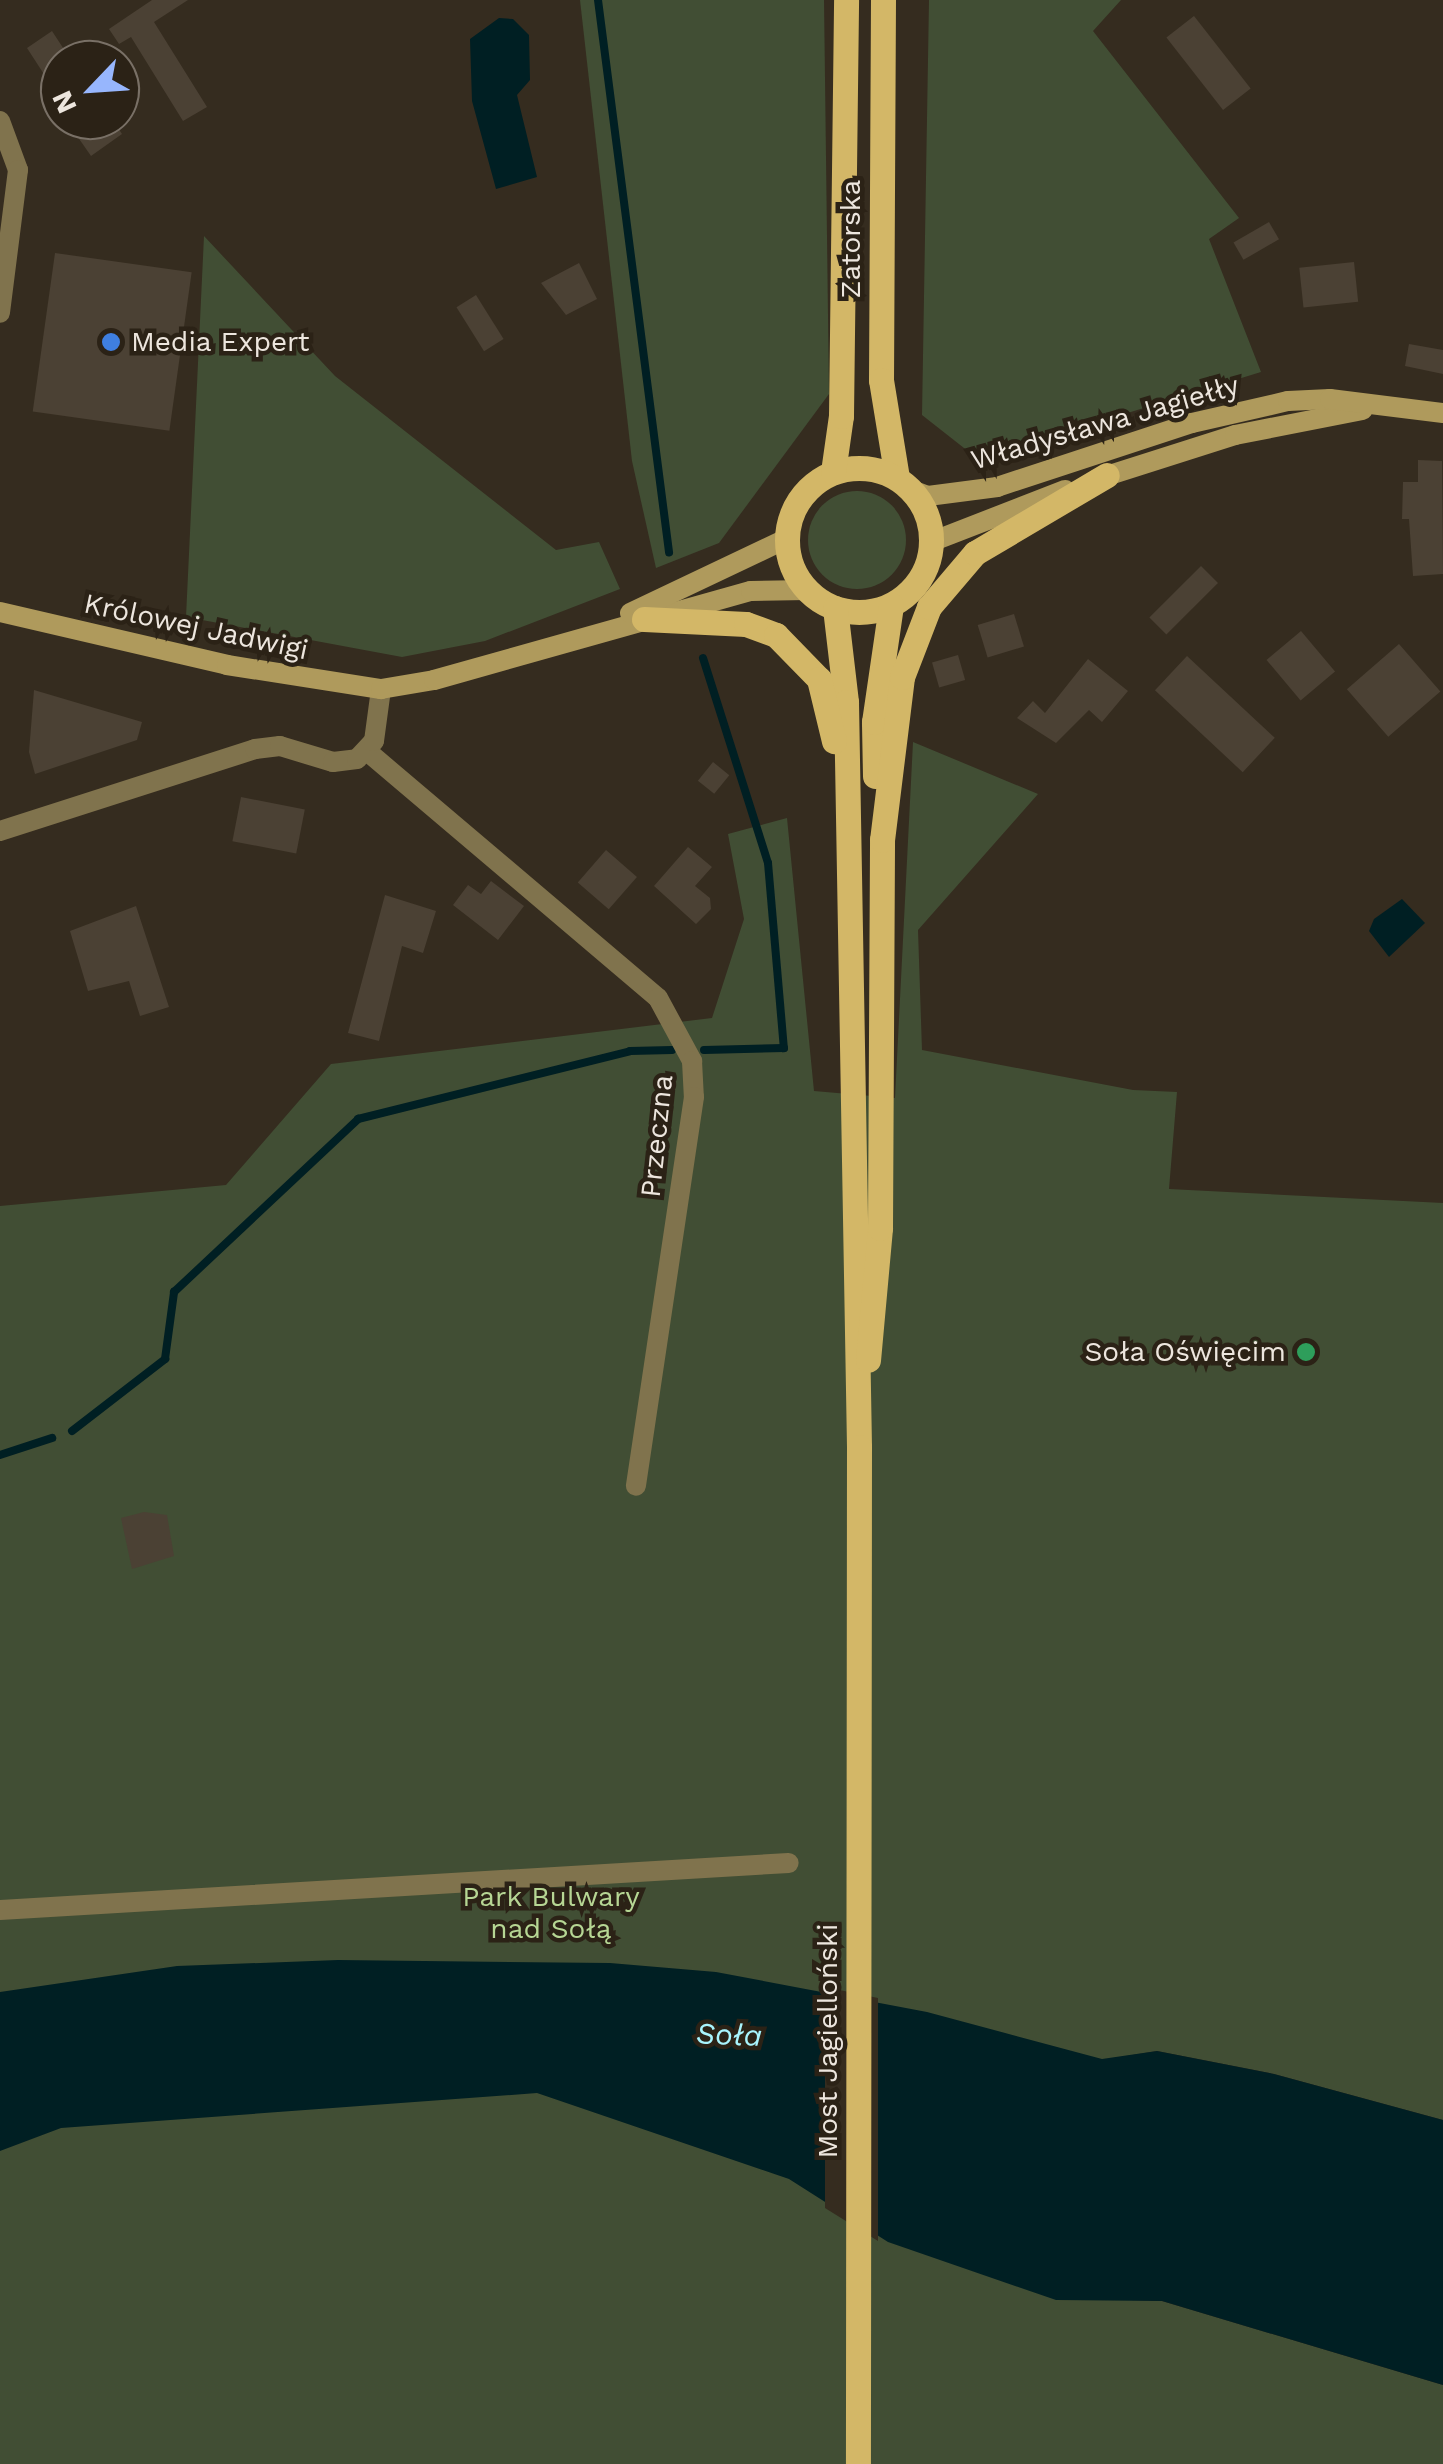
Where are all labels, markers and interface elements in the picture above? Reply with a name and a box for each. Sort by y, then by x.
north arrow [40,40,140,140]
text: N [45,86,84,118]
street label: Zatorska [834,180,868,298]
place label: Media Expert [131,325,310,359]
marker: Media Expert [100,331,122,353]
street label: Władysława Jagiełły [967,368,1243,478]
street label: Królowej Jadwigi [80,587,312,667]
street label: Przeczna [634,1073,680,1199]
place label: Soła Oświęcim [1084,1335,1286,1369]
marker: Soła Oświęcim [1295,1341,1317,1363]
park label: Park Bulwary nad Sołą [462,1880,640,1946]
street label: Most Jagielloński [811,1923,845,2159]
water label: Soła [695,2016,763,2054]

